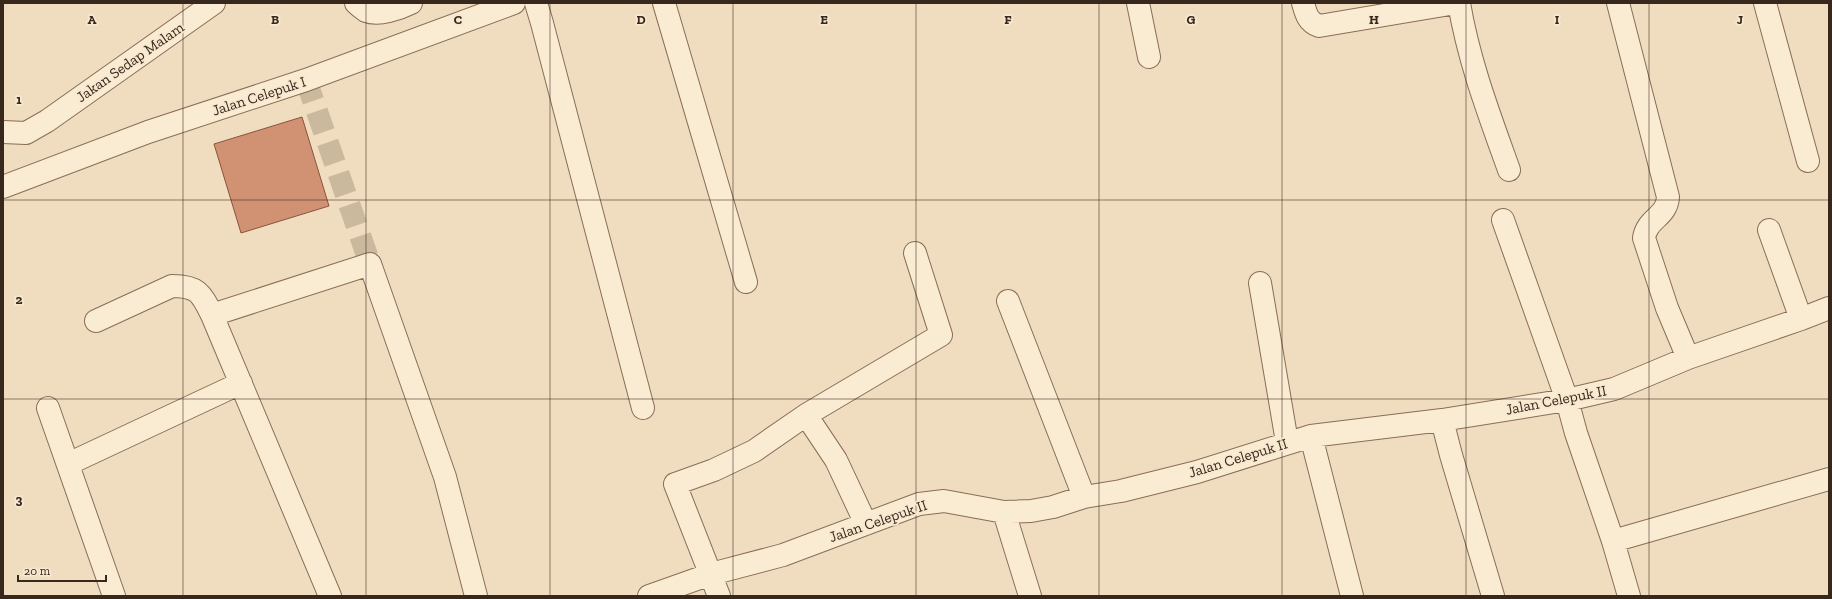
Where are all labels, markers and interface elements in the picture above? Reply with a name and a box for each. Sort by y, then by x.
text: A [88,12,97,27]
text: B [271,12,279,27]
text: C [454,12,462,27]
text: D [636,12,646,27]
text: E [820,12,828,27]
text: F [1004,12,1012,27]
text: G [1187,12,1196,27]
text: H [1369,12,1379,27]
text: I [1555,12,1560,27]
text: J [1737,12,1743,27]
street label: Jakan Sedap Malam [73,18,187,106]
street label: Jalan Celepuk I [210,72,308,120]
text: 1 [16,92,22,107]
text: 2 [16,292,23,307]
street label: Jalan Celepuk II [1504,381,1608,419]
street label: Jalan Celepuk II [1186,434,1290,482]
text: 3 [16,492,23,507]
street label: Jalan Celepuk II [827,496,929,546]
scale bar [18,557,106,583]
text: 20 m [24,564,51,578]

